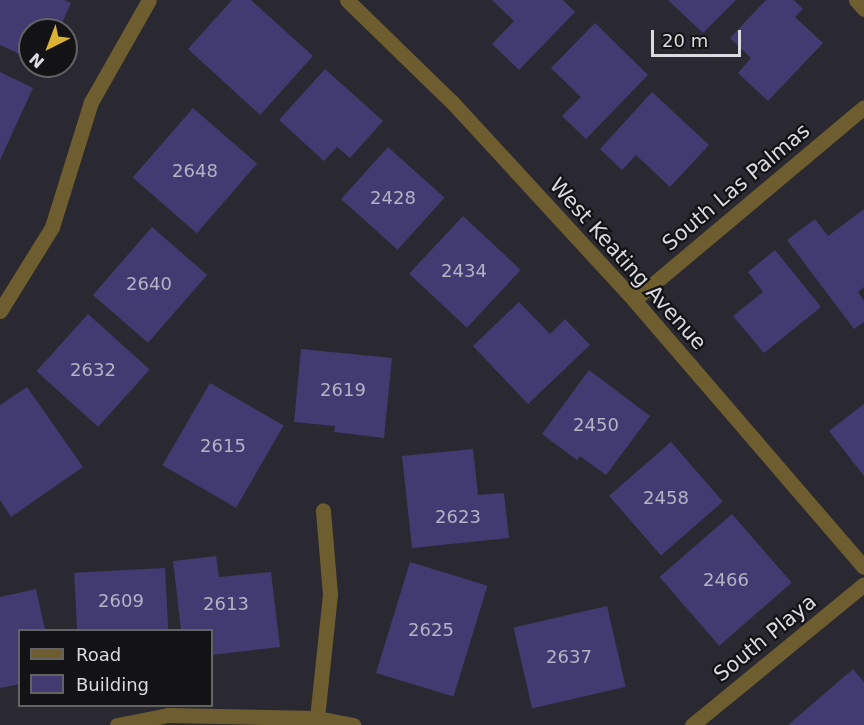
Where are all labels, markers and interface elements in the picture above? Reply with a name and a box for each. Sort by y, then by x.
north arrow [18,18,78,78]
scale bar [654,18,744,56]
text: 20 m [662,30,708,51]
text: N [26,49,48,72]
street label: South Las Palmas [657,118,815,256]
house number: 2648 [172,160,218,182]
street label: West Keating Avenue [544,173,712,355]
house number: 2428 [370,187,416,209]
house number: 2434 [441,260,487,282]
house number: 2640 [126,273,172,295]
house number: 2632 [70,359,116,381]
house number: 2619 [320,379,366,401]
house number: 2450 [573,414,619,436]
house number: 2615 [200,435,246,457]
house number: 2458 [643,487,689,509]
house number: 2623 [435,506,481,528]
house number: 2466 [703,569,749,591]
street label: South Playa [709,589,821,687]
house number: 2609 [98,590,144,612]
house number: 2613 [203,593,249,615]
house number: 2625 [408,619,454,641]
legend [18,629,213,707]
text: Road [76,644,121,665]
house number: 2637 [546,646,592,668]
text: Building [76,674,149,695]

